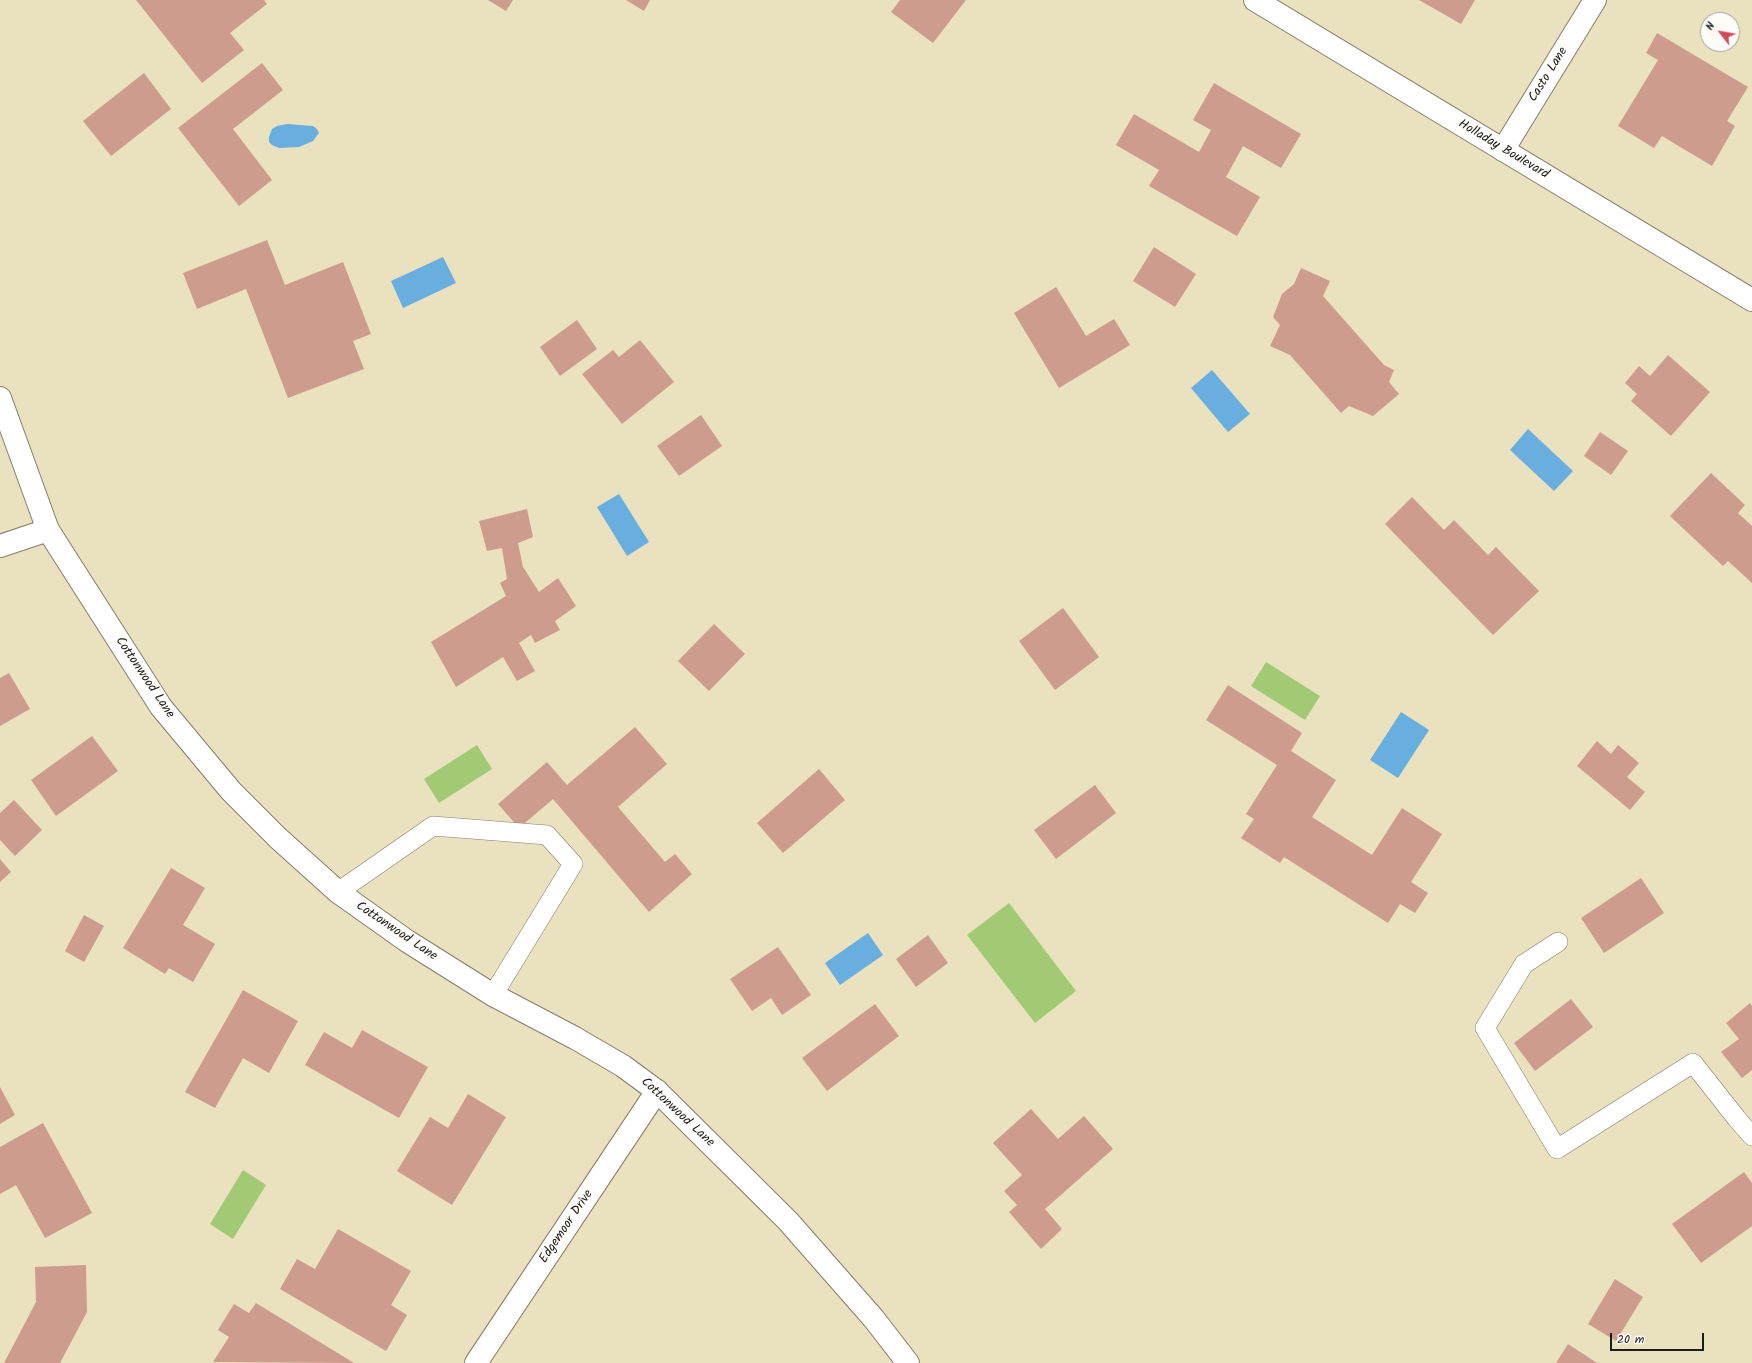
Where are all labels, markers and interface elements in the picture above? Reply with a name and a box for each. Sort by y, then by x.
north arrow [1700,12,1740,52]
text: N [1701,19,1720,34]
street label: Casto Lane [1526,45,1572,105]
street label: Holladay Boulevard [1455,117,1551,183]
street label: Cottonwood Lane [111,634,177,722]
street label: Cottonwood Lane [352,899,440,965]
street label: Cottonwood Lane [637,1075,717,1151]
street label: Edgemoor Drive [537,1187,597,1267]
scale bar [1612,1325,1706,1351]
text: 20 m [1617,1330,1644,1349]

